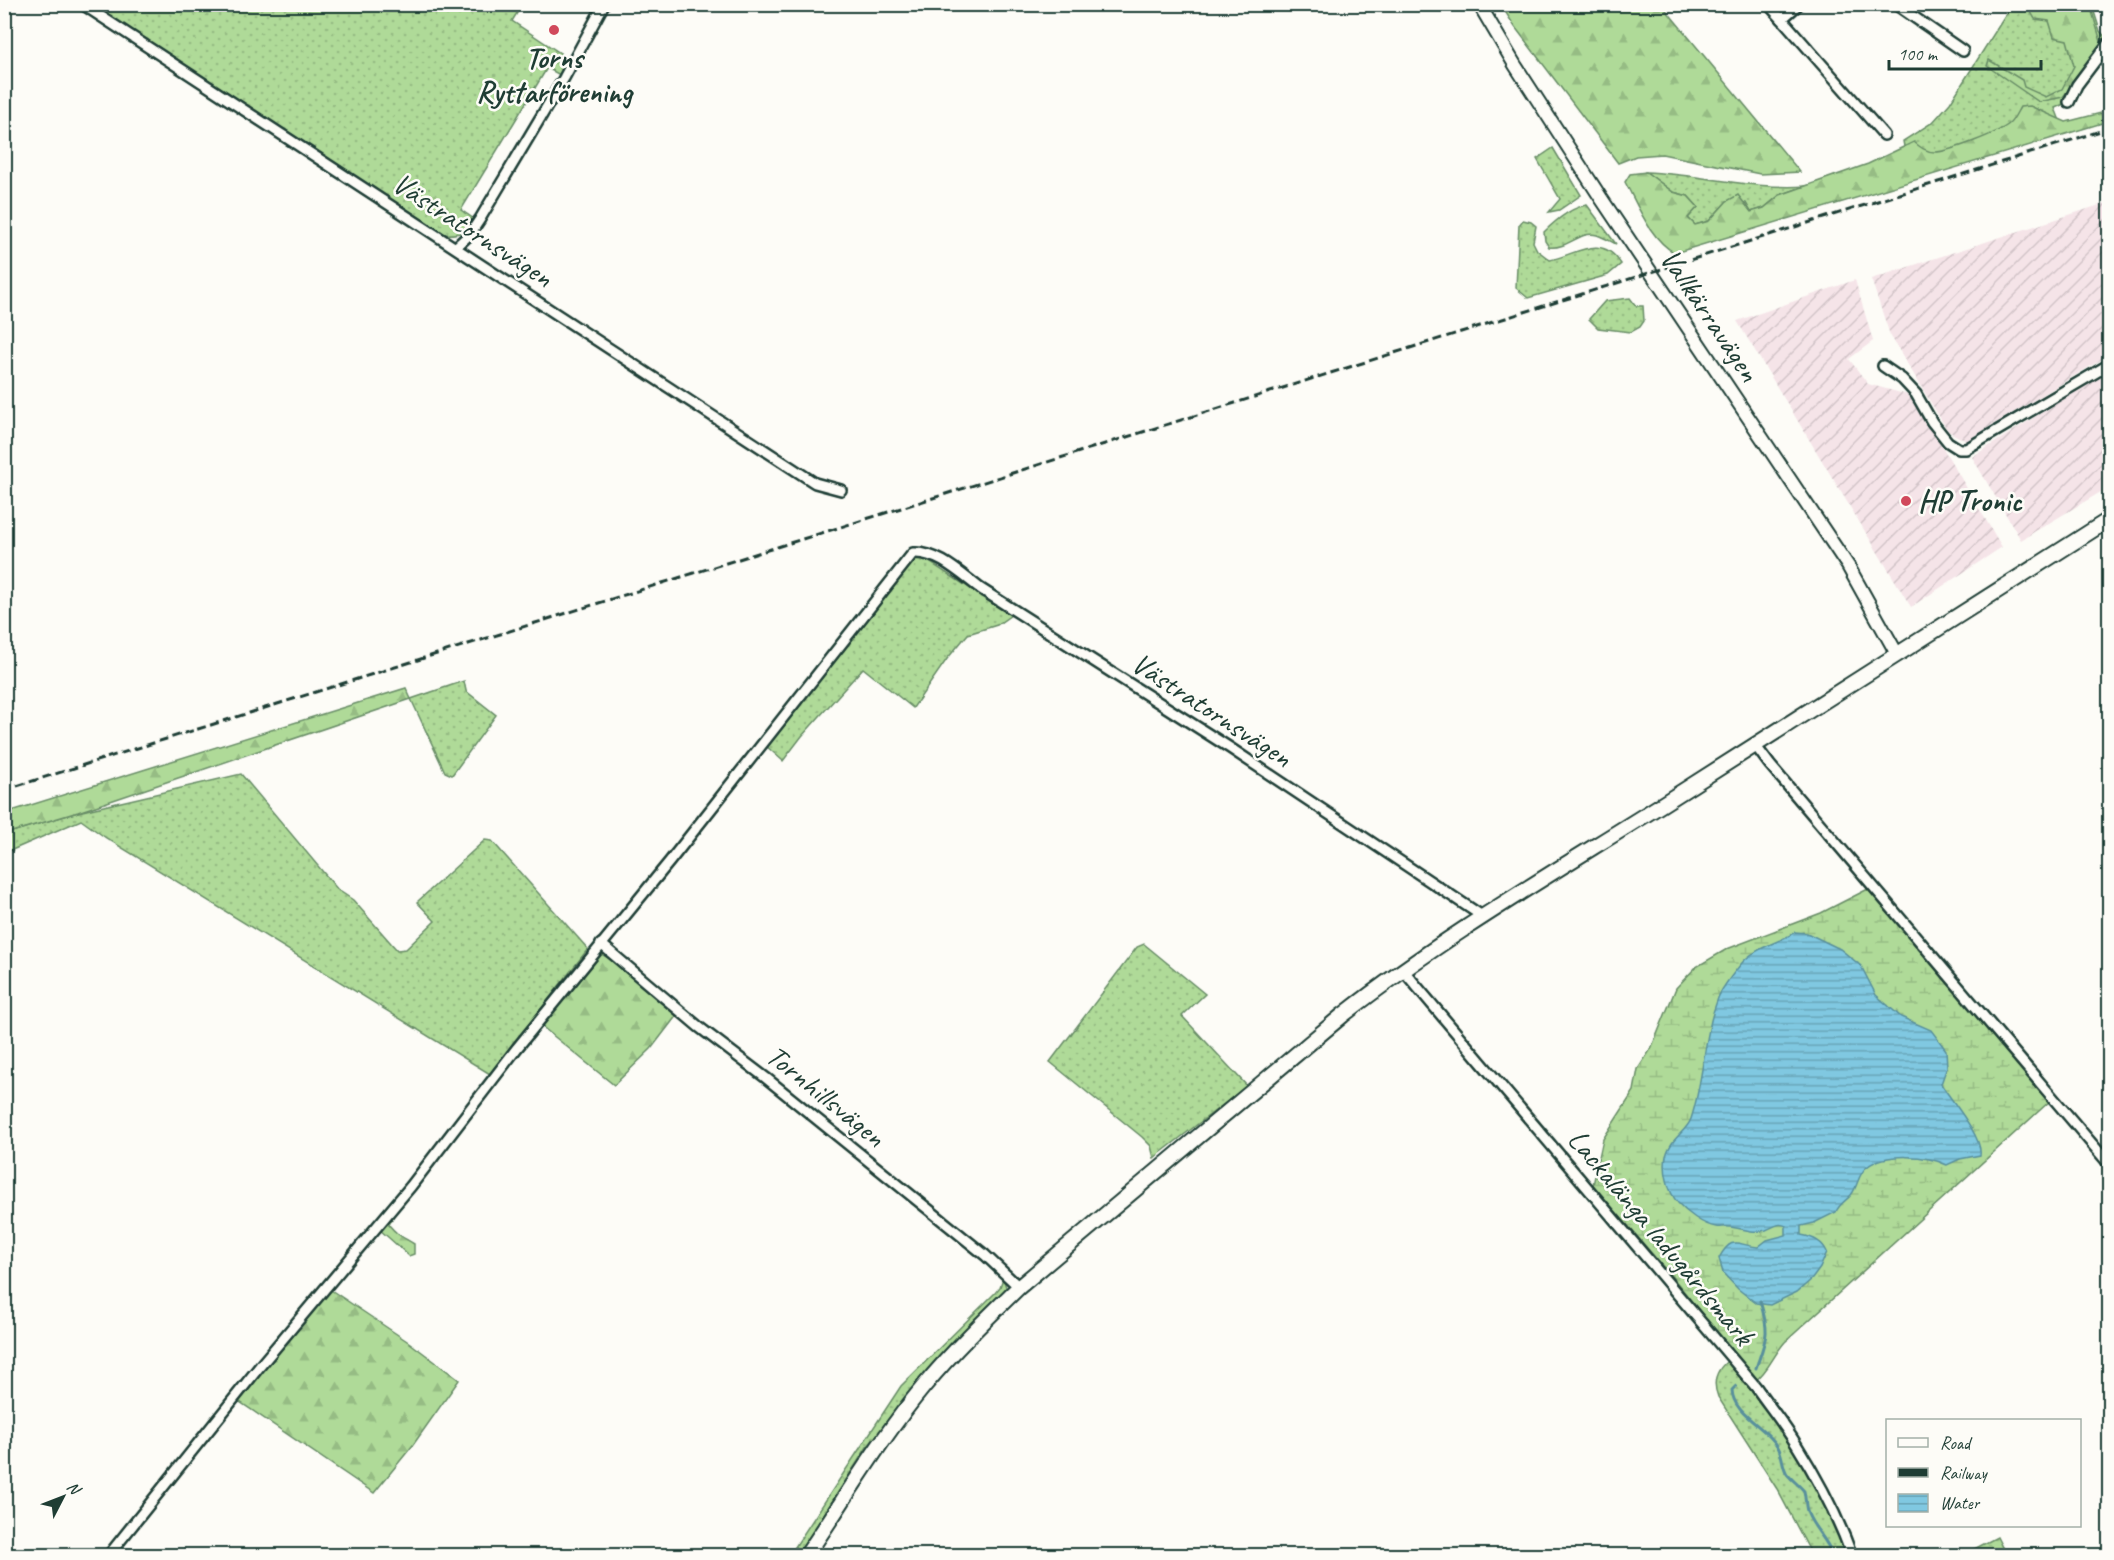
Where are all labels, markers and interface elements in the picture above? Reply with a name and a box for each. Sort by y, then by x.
marker: Torns Ryttarförening [547,23,561,37]
scale bar [1889,33,2040,71]
place label: Torns Ryttarförening [476,39,634,111]
text: 100 m [1898,43,1939,65]
street label: Västratornsvägen [386,164,561,296]
street label: Vallkärravägen [1652,241,1769,389]
place label: HP Tronic [1918,482,2023,520]
marker: HP Tronic [1899,494,1913,508]
street label: Västratornsvägen [1125,644,1300,776]
street label: Tornhillsvägen [759,1036,894,1156]
street label: Lackalänga ladugårdsmark [1560,1121,1764,1354]
legend [1886,1419,2081,1527]
text: Road [1940,1432,1973,1454]
text: Railway [1940,1462,1988,1484]
north arrow [33,1467,93,1527]
text: N [63,1477,86,1500]
text: Water [1940,1492,1981,1514]

